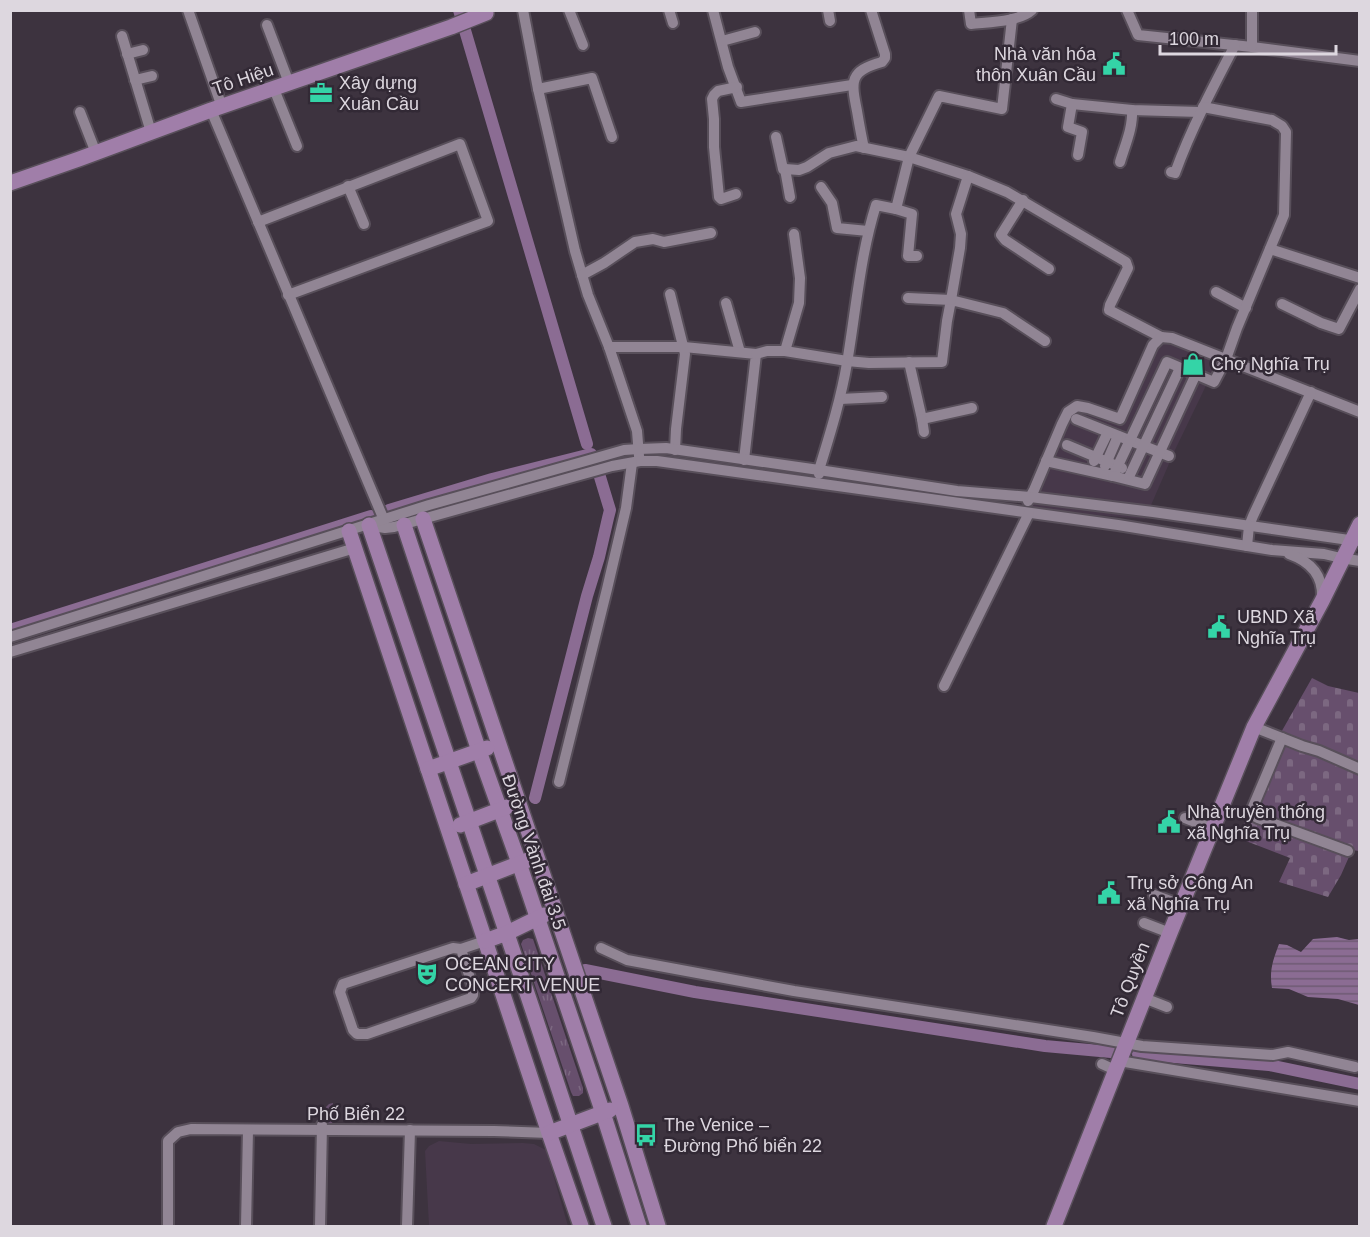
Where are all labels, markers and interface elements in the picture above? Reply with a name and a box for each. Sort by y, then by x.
scale bar [1160,18,1336,56]
text: 100 m [1169,29,1219,49]
place label: Nhà văn hóa thôn Xuân Cầu [976,44,1097,85]
public building icon: Nhà văn hóa thôn Xuân Cầu [1101,51,1127,77]
street label: Tô Hiệu [210,59,276,99]
place label: Xây dựng Xuân Cầu [339,73,419,114]
office icon: Xây dựng Xuân Cầu [308,80,334,106]
shop icon: Chợ Nghĩa Trụ [1180,351,1206,377]
place label: Chợ Nghĩa Trụ [1211,354,1330,374]
place label: UBND Xã Nghĩa Trụ [1237,607,1316,648]
public building icon: UBND Xã Nghĩa Trụ [1206,614,1232,640]
street label: Đường Vành đai 3.5 [498,772,570,932]
place label: Nhà truyền thống xã Nghĩa Trụ [1187,802,1325,843]
public building icon: Nhà truyền thống xã Nghĩa Trụ [1156,809,1182,835]
place label: Trụ sở Công An xã Nghĩa Trụ [1127,873,1253,914]
public building icon: Trụ sở Công An xã Nghĩa Trụ [1096,880,1122,906]
street label: Tô Quyền [1107,940,1153,1020]
place label: OCEAN CITY CONCERT VENUE [445,954,600,995]
theatre icon: OCEAN CITY CONCERT VENUE [414,961,440,987]
street label: Phố Biển 22 [307,1104,405,1124]
place label: The Venice – Đường Phố biển 22 [664,1115,822,1156]
bus stop icon: The Venice – Đường Phố biển 22 [633,1122,659,1148]

